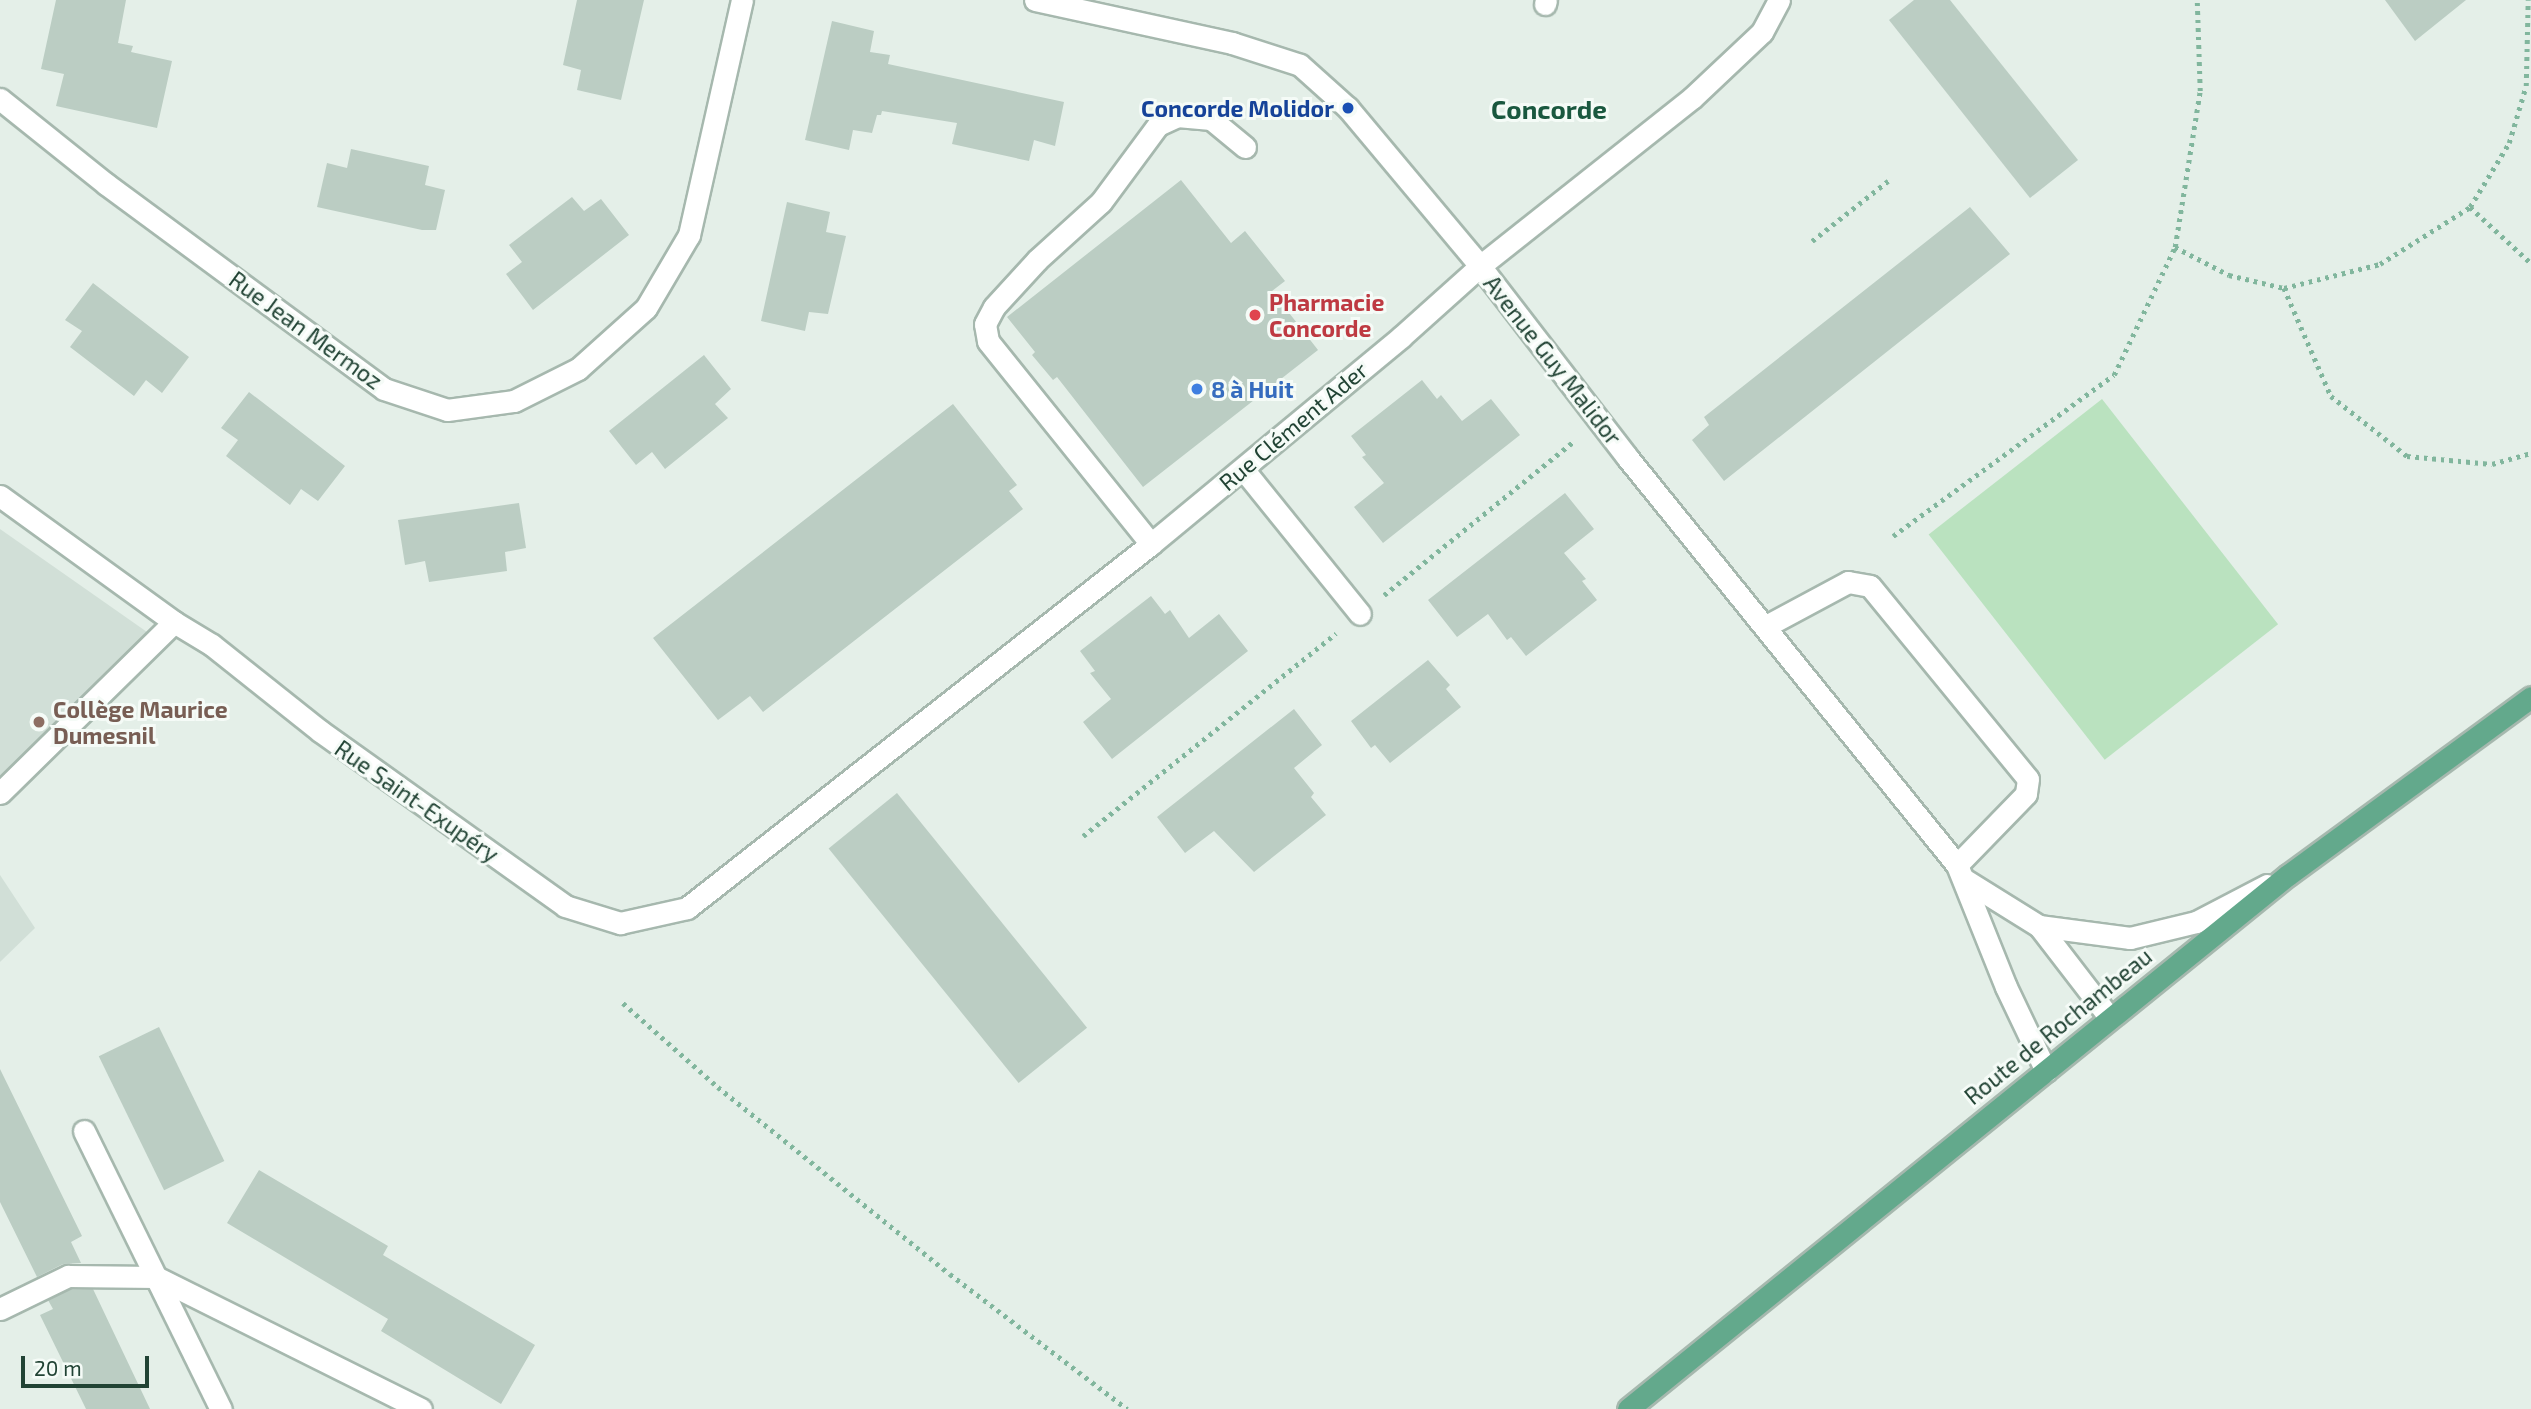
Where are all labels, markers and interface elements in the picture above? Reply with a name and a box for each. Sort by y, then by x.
district label: Concorde [1491,93,1607,125]
place label: Concorde Molidor [1141,94,1334,122]
marker: Concorde Molidor [1340,100,1356,116]
street label: Rue Jean Mermoz [224,265,388,395]
street label: Avenue Guy Malidor [1478,270,1628,450]
place label: Pharmacie Concorde [1269,288,1384,342]
marker: Pharmacie Concorde [1247,307,1263,323]
street label: Rue Clément Ader [1213,356,1373,496]
place label: 8 à Huit [1211,375,1294,403]
marker: 8 à Huit [1189,381,1205,397]
place label: Collège Maurice Dumesnil [53,695,228,749]
marker: Collège Maurice Dumesnil [31,714,47,730]
street label: Rue Saint-Exupéry [330,734,504,868]
street label: Route de Rochambeau [1959,942,2157,1110]
scale bar [24,1342,152,1386]
text: 20 m [34,1355,82,1380]

